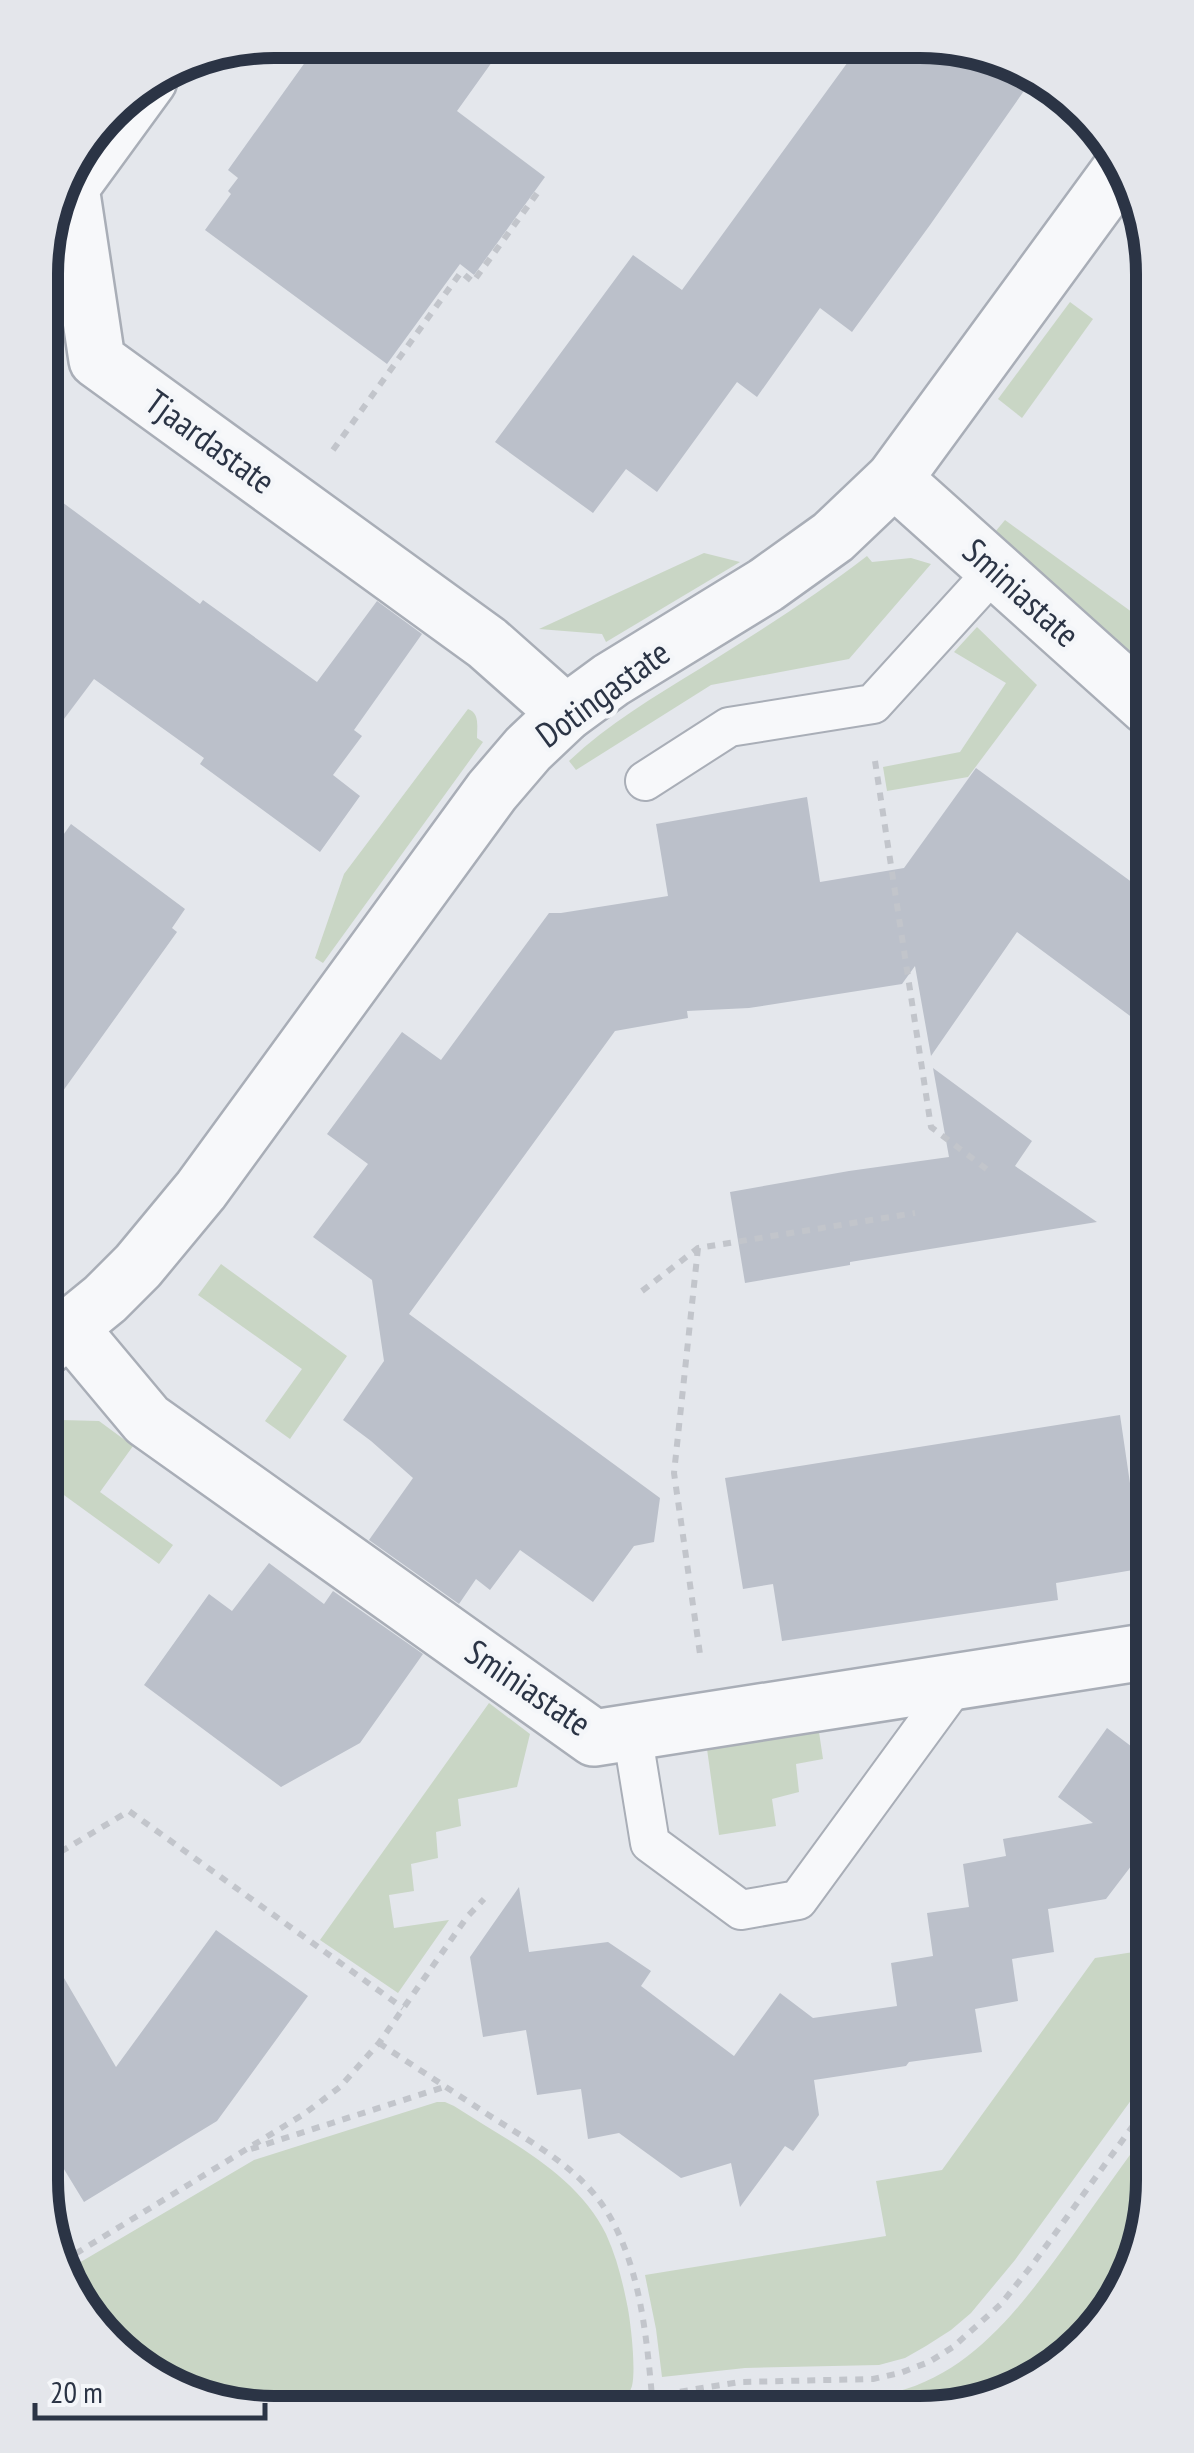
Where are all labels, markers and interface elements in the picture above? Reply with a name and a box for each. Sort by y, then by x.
street label: Tjaardastate [137,379,284,504]
street label: Sminiastate [954,528,1090,657]
street label: Dotingastate [526,629,678,757]
street label: Sminiastate [457,1629,600,1746]
scale bar [35,2358,265,2420]
text: 20 m [50,2372,103,2411]

